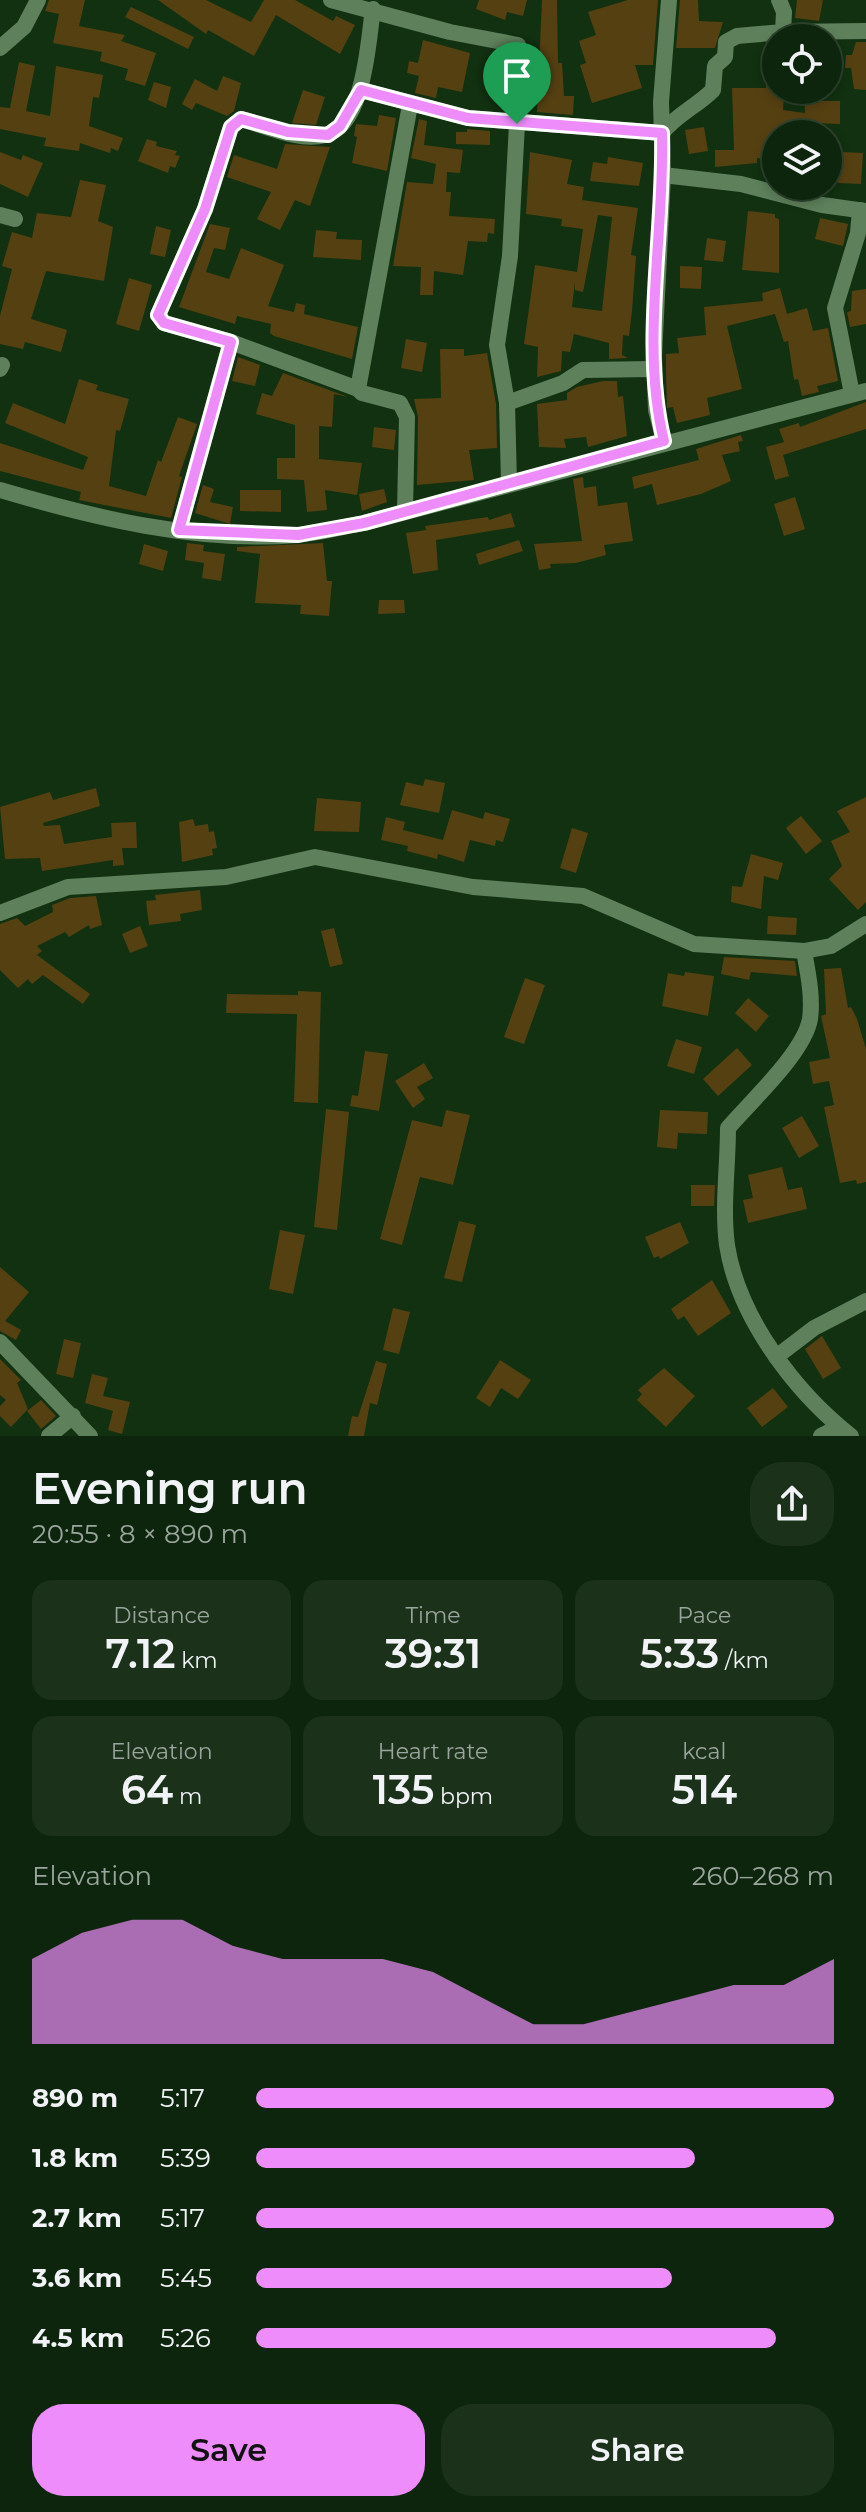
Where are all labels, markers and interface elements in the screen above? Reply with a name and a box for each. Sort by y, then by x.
map controls [762,24,842,200]
button: locate [762,24,842,104]
pin [483,42,551,124]
icon: arrive [495,54,539,98]
button: layers [762,120,842,200]
text: Evening run [32,1461,308,1515]
button: share [750,1462,834,1546]
text: 20:55 · 8 × 890 m [32,1518,248,1550]
text: Distance [113,1602,210,1629]
text: Time [405,1602,461,1629]
text: Pace [677,1602,731,1629]
text: 7.12 [106,1629,176,1678]
text: 39:31 [385,1629,481,1678]
text: 5:33 [640,1629,719,1678]
text: km [176,1647,218,1674]
text: /km [719,1647,769,1674]
text: Elevation [111,1738,213,1765]
text: Heart rate [378,1738,488,1765]
text: kcal [682,1738,726,1765]
text: 64 [121,1765,173,1814]
text: 135 [373,1765,434,1814]
text: 514 [671,1765,737,1814]
text: m [173,1783,202,1810]
text: bpm [434,1783,493,1810]
text: Elevation [32,1860,152,1892]
text: 260–268 m [692,1860,834,1892]
text: 890 m [32,2082,118,2114]
text: 5:17 [160,2082,205,2114]
text: 1.8 km [32,2142,118,2174]
text: 5:39 [160,2142,211,2174]
text: 2.7 km [32,2202,122,2234]
text: 5:17 [160,2202,205,2234]
text: 3.6 km [32,2262,122,2294]
text: 5:45 [160,2262,212,2294]
text: 4.5 km [32,2322,124,2354]
text: 5:26 [160,2322,211,2354]
button: Save [32,2404,425,2496]
button: Share [441,2404,834,2496]

